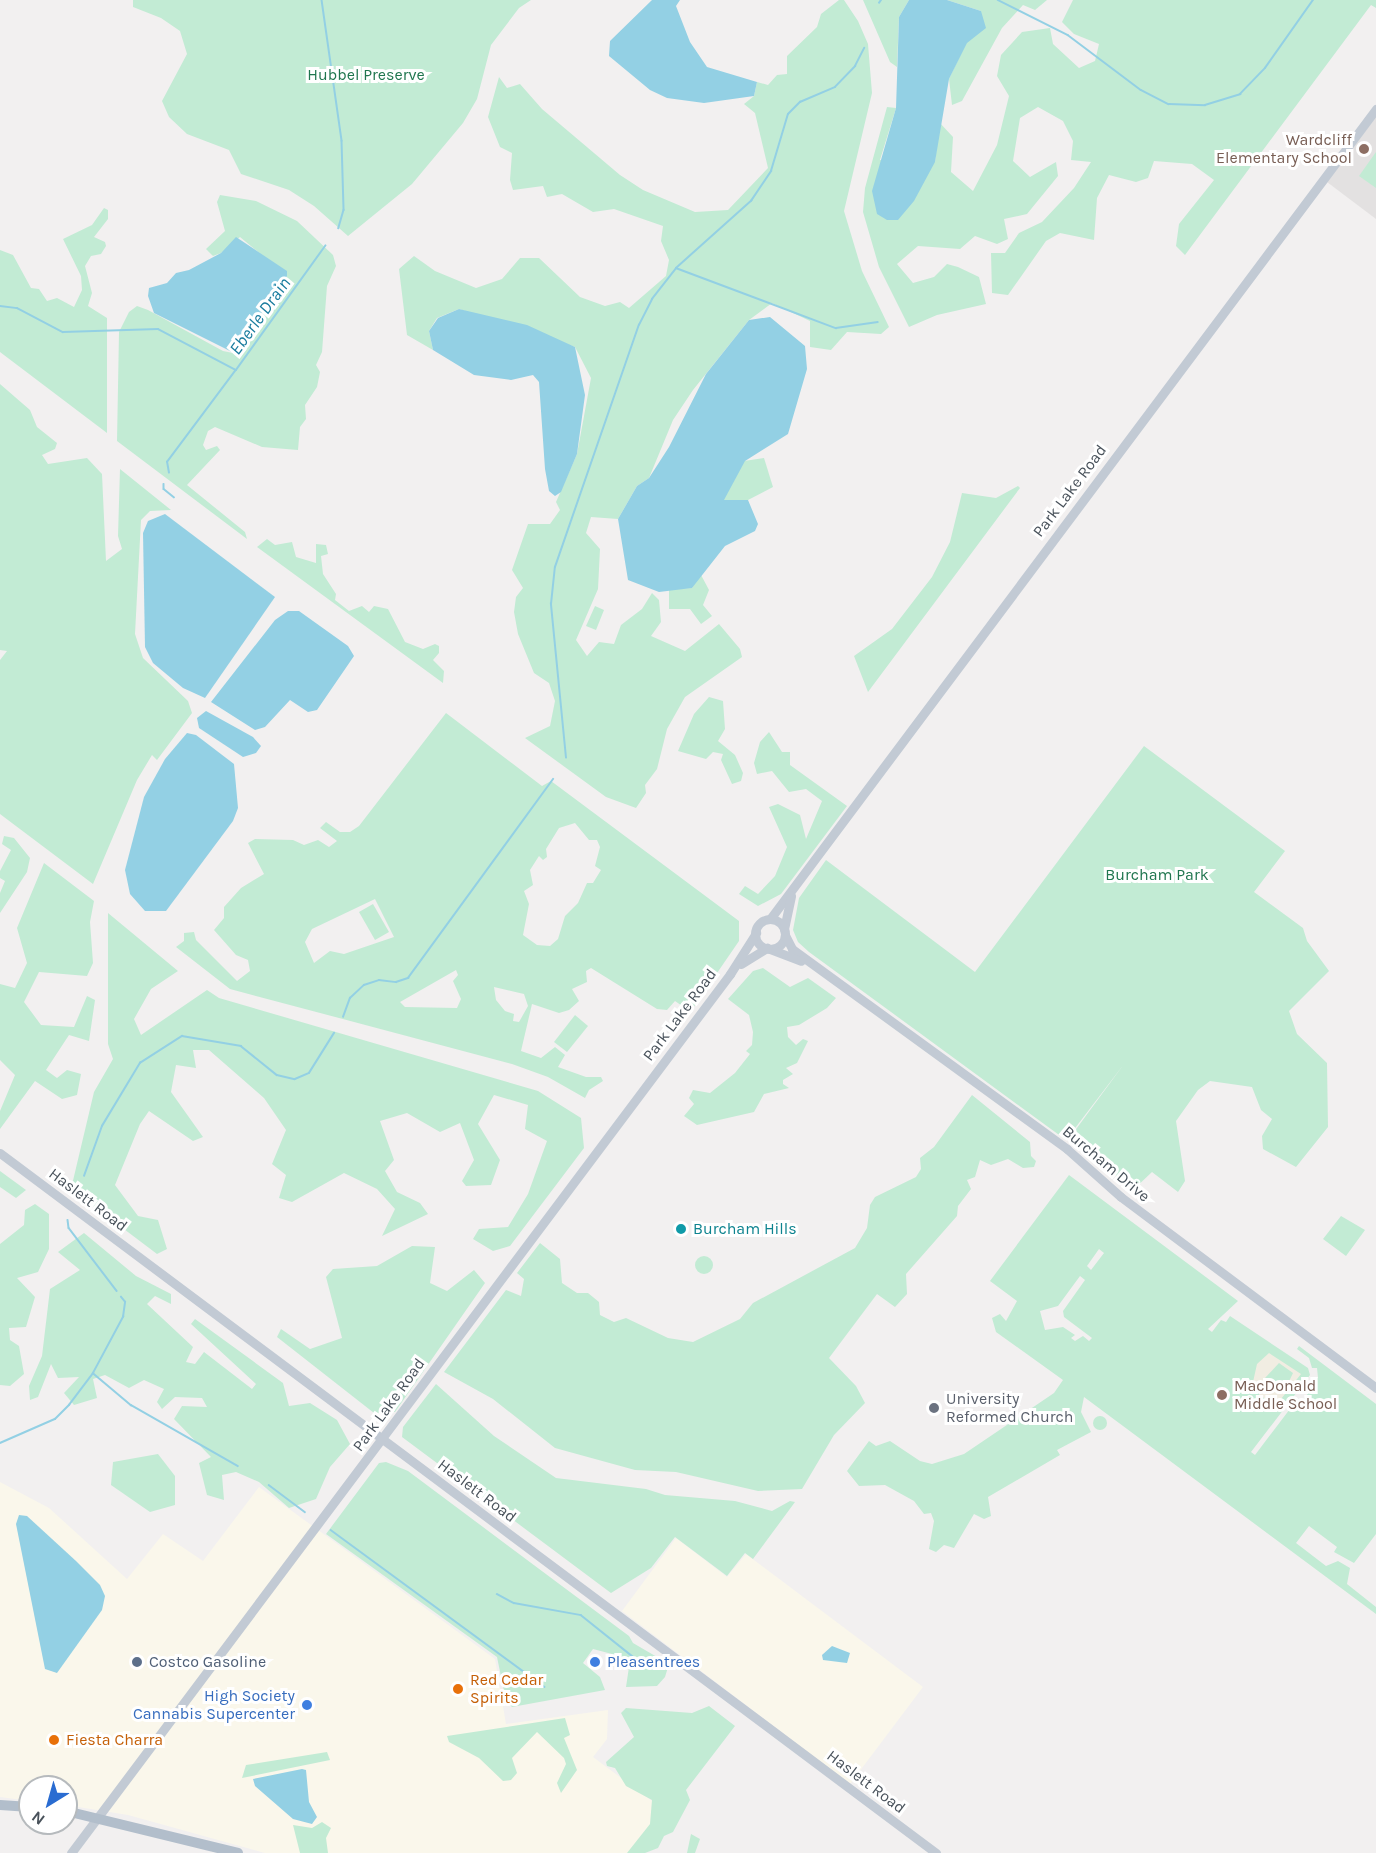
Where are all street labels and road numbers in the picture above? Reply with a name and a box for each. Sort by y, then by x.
street label: Park Lake Road [1029,441,1111,541]
street label: Park Lake Road [639,965,721,1065]
street label: Burcham Drive [1058,1122,1154,1206]
street label: Haslett Road [45,1164,131,1236]
street label: Park Lake Road [349,1355,429,1455]
street label: Haslett Road [434,1455,520,1527]
street label: Haslett Road [823,1746,909,1818]

